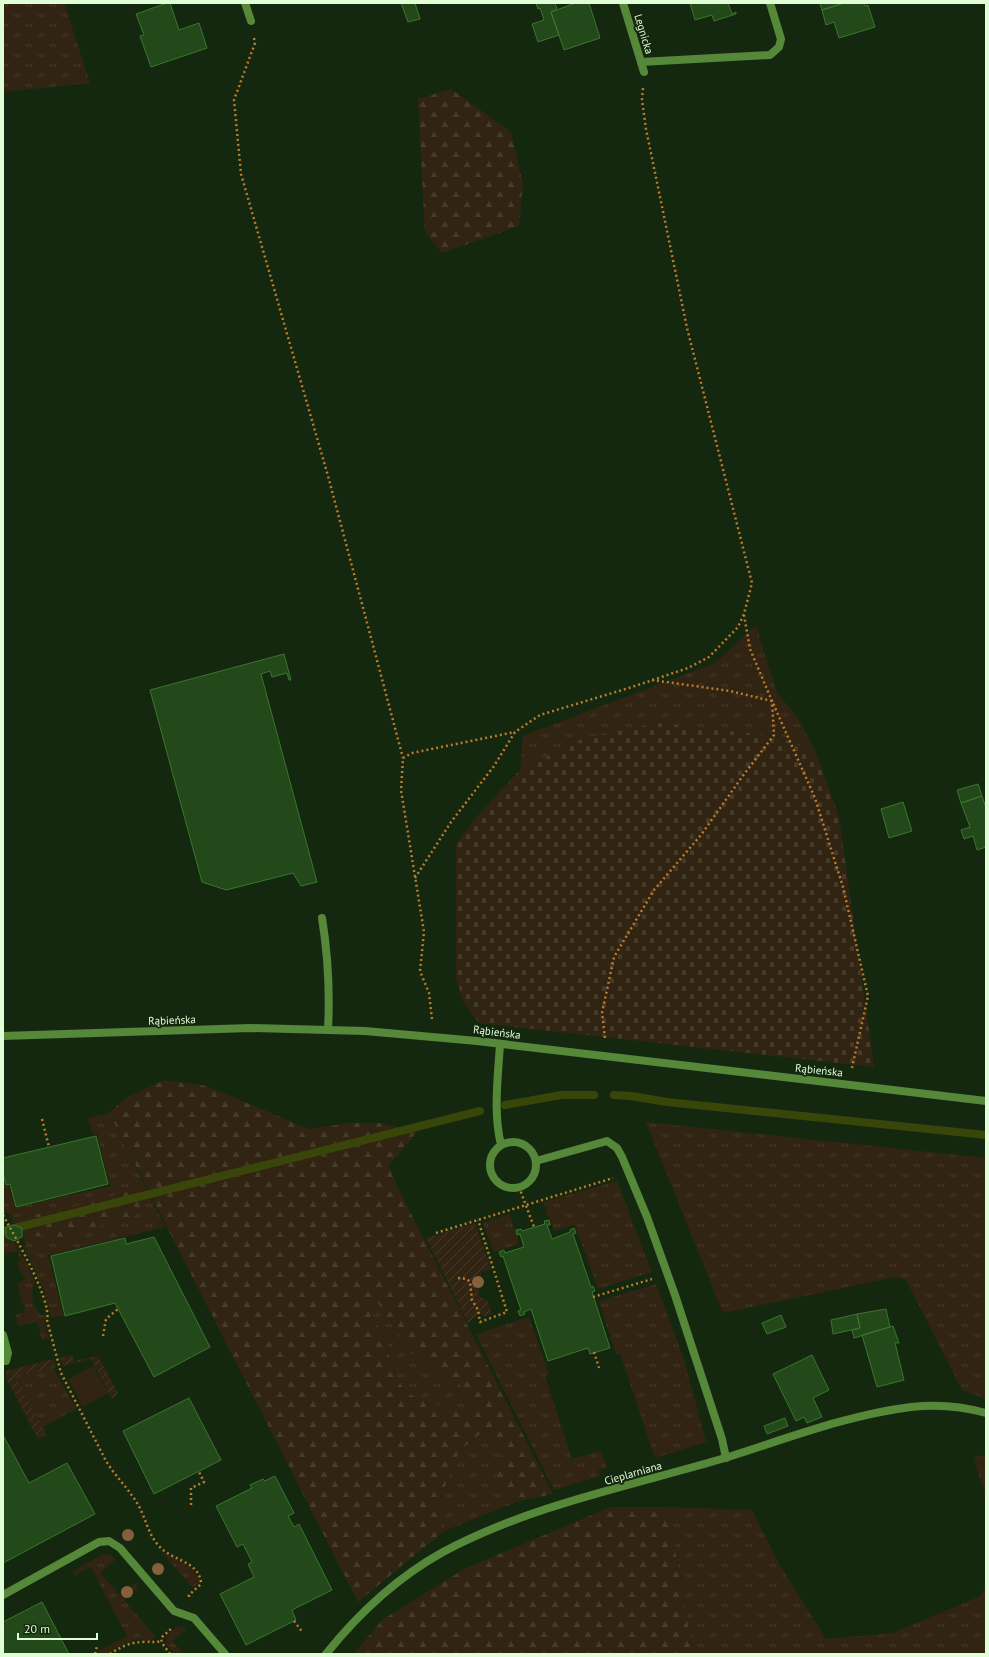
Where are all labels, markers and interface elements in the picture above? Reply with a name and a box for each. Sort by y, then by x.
street label: Legnicka [631,12,657,56]
street label: Rąbieńska [148,1012,196,1028]
street label: Rąbieńska [472,1022,522,1042]
street label: Rąbieńska [795,1061,843,1079]
street label: Cieplarniana [603,1458,663,1488]
scale bar [18,1615,97,1641]
text: 20 m [24,1621,50,1636]

